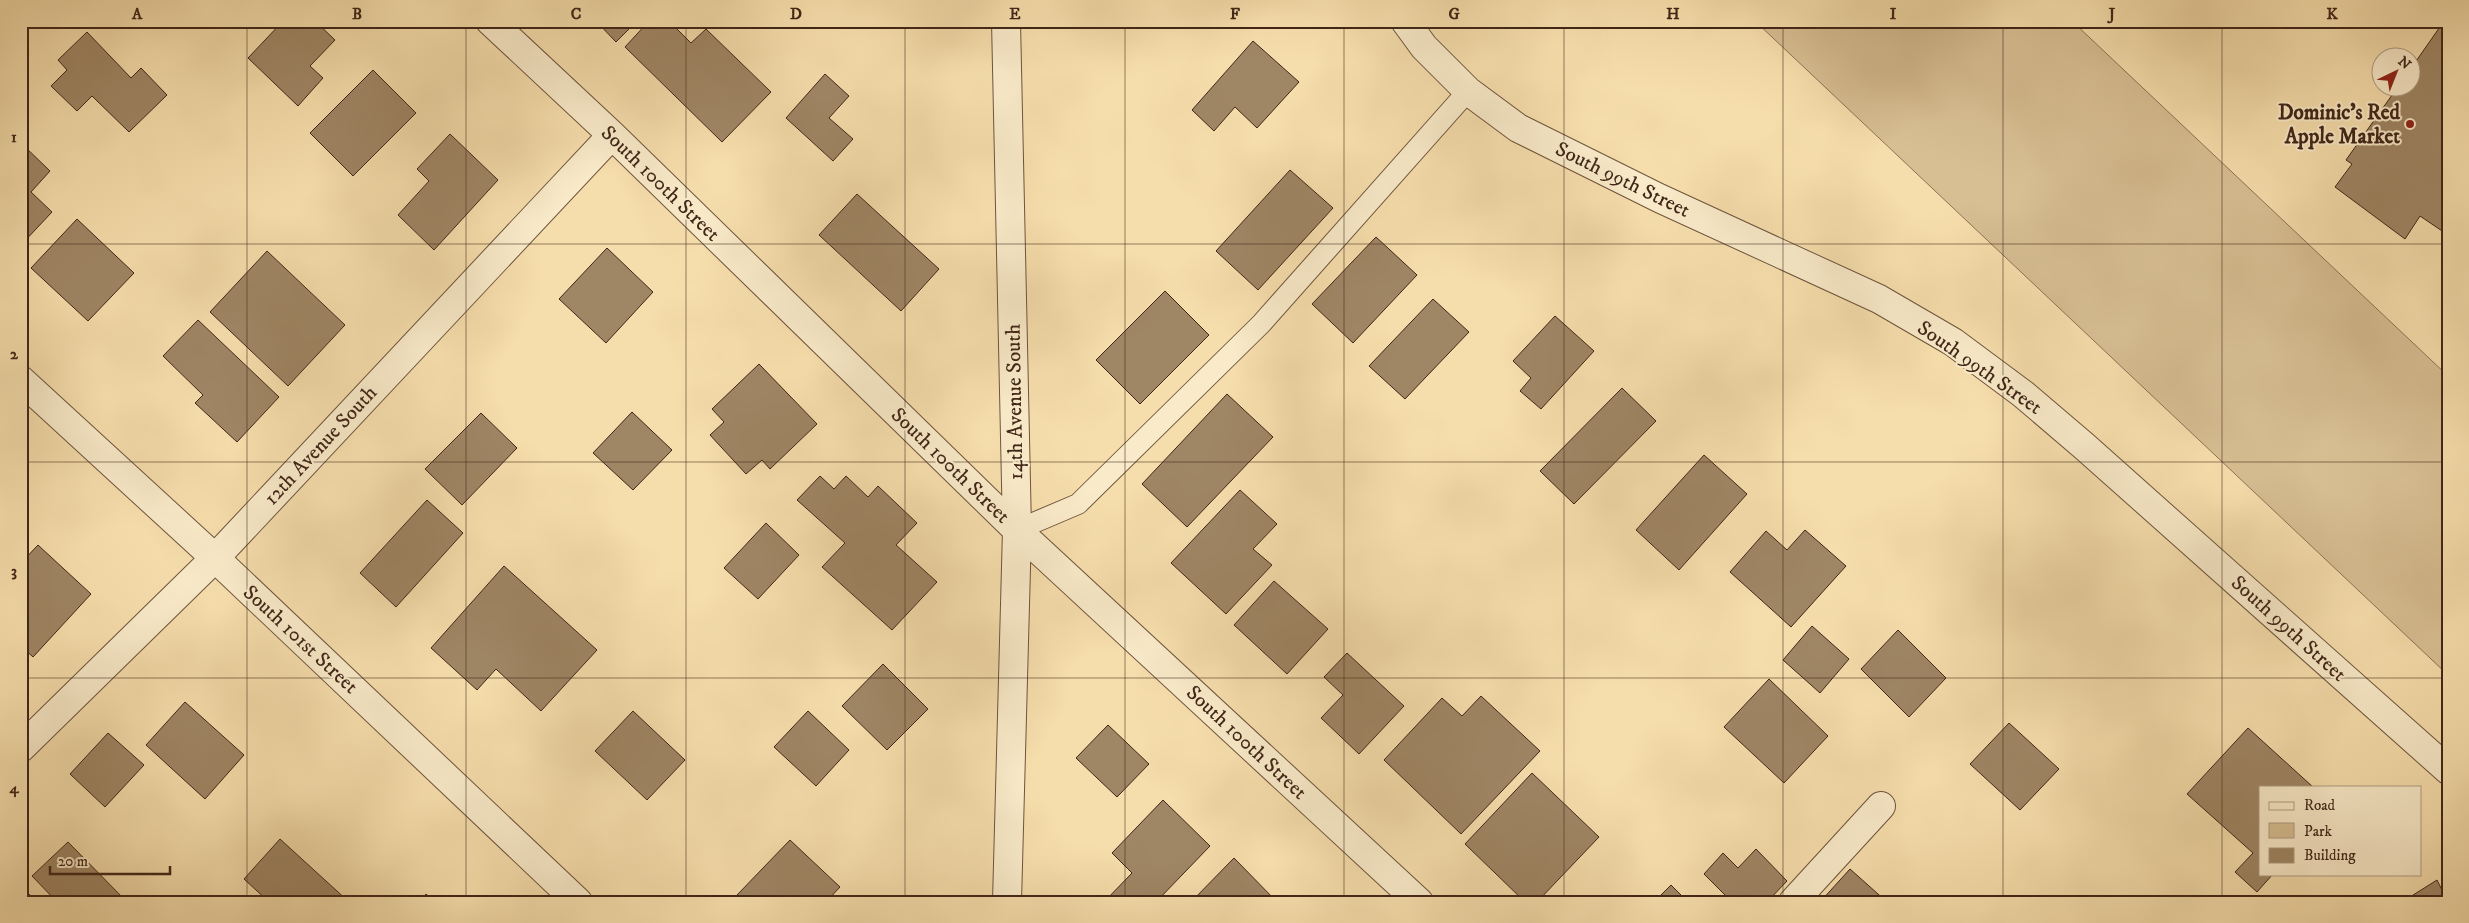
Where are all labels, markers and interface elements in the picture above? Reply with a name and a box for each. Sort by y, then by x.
text: A [131,4,143,24]
text: B [352,4,362,24]
text: C [571,4,581,24]
text: D [790,4,802,24]
text: E [1009,4,1021,24]
text: F [1230,4,1240,24]
text: G [1448,4,1460,24]
text: H [1666,4,1680,24]
text: I [1890,4,1897,24]
text: J [2107,4,2116,24]
text: K [2326,4,2338,24]
north arrow [2372,48,2422,98]
text: N [2394,53,2415,74]
place label: Dominic's Red Apple Market [2278,100,2401,150]
marker: Dominic's Red Apple Market [2404,118,2416,130]
street label: South 100th Street [595,120,726,247]
text: 1 [11,127,17,147]
street label: South 99th Street [1551,136,1694,224]
street label: South 99th Street [1912,315,2047,421]
street label: 14th Avenue South [1001,324,1029,480]
text: 2 [10,344,19,364]
street label: 12th Avenue South [259,380,383,511]
street label: South 100th Street [885,402,1016,529]
text: 3 [11,561,17,581]
street label: South 99th Street [2225,570,2352,688]
street label: South 101st Street [237,580,364,700]
street label: South 100th Street [1180,680,1312,806]
text: 4 [8,778,19,798]
legend [2259,786,2422,876]
text: Road [2304,796,2336,815]
text: Park [2304,822,2333,841]
scale bar [50,843,170,875]
text: Building [2304,846,2356,865]
text: 20 m [58,852,88,871]

